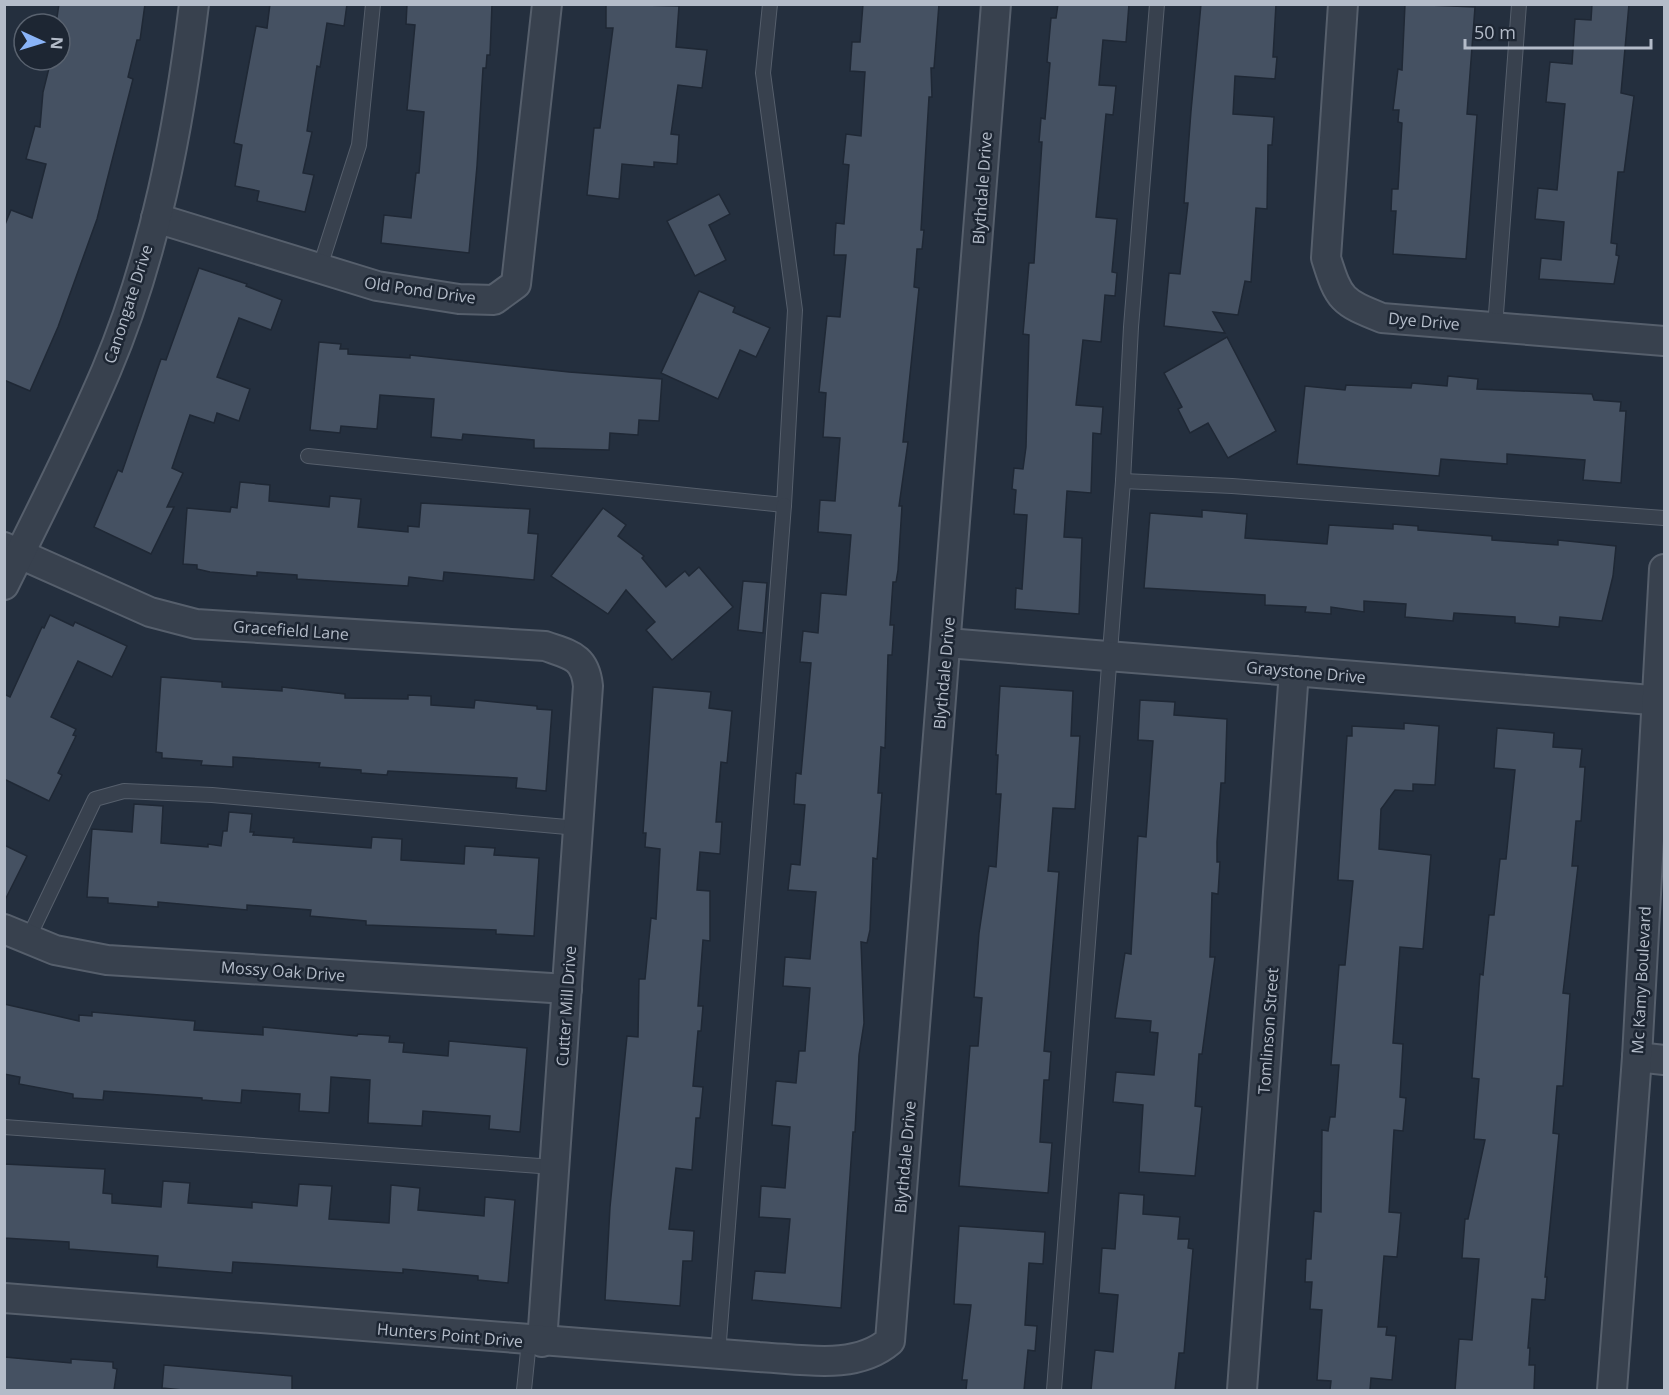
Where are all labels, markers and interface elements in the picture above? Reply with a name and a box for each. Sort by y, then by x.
north arrow [12,12,72,72]
scale bar [1465,12,1651,50]
text: 50 m [1474,20,1516,44]
text: N [46,36,68,50]
street label: Blythdale Drive [967,131,997,245]
street label: Canongate Drive [98,242,158,366]
street label: Old Pond Drive [363,271,477,309]
street label: Dye Drive [1387,307,1461,335]
street label: Gracefield Lane [232,615,350,645]
street label: Blythdale Drive [928,616,960,730]
street label: Graystone Drive [1245,656,1367,688]
street label: Mc Kamy Boulevard [1626,906,1656,1054]
street label: Cutter Mill Drive [551,945,581,1067]
street label: Mossy Oak Drive [220,956,346,986]
street label: Tomlinson Street [1253,967,1283,1095]
street label: Blythdale Drive [889,1100,921,1214]
street label: Hunters Point Drive [376,1318,524,1352]

